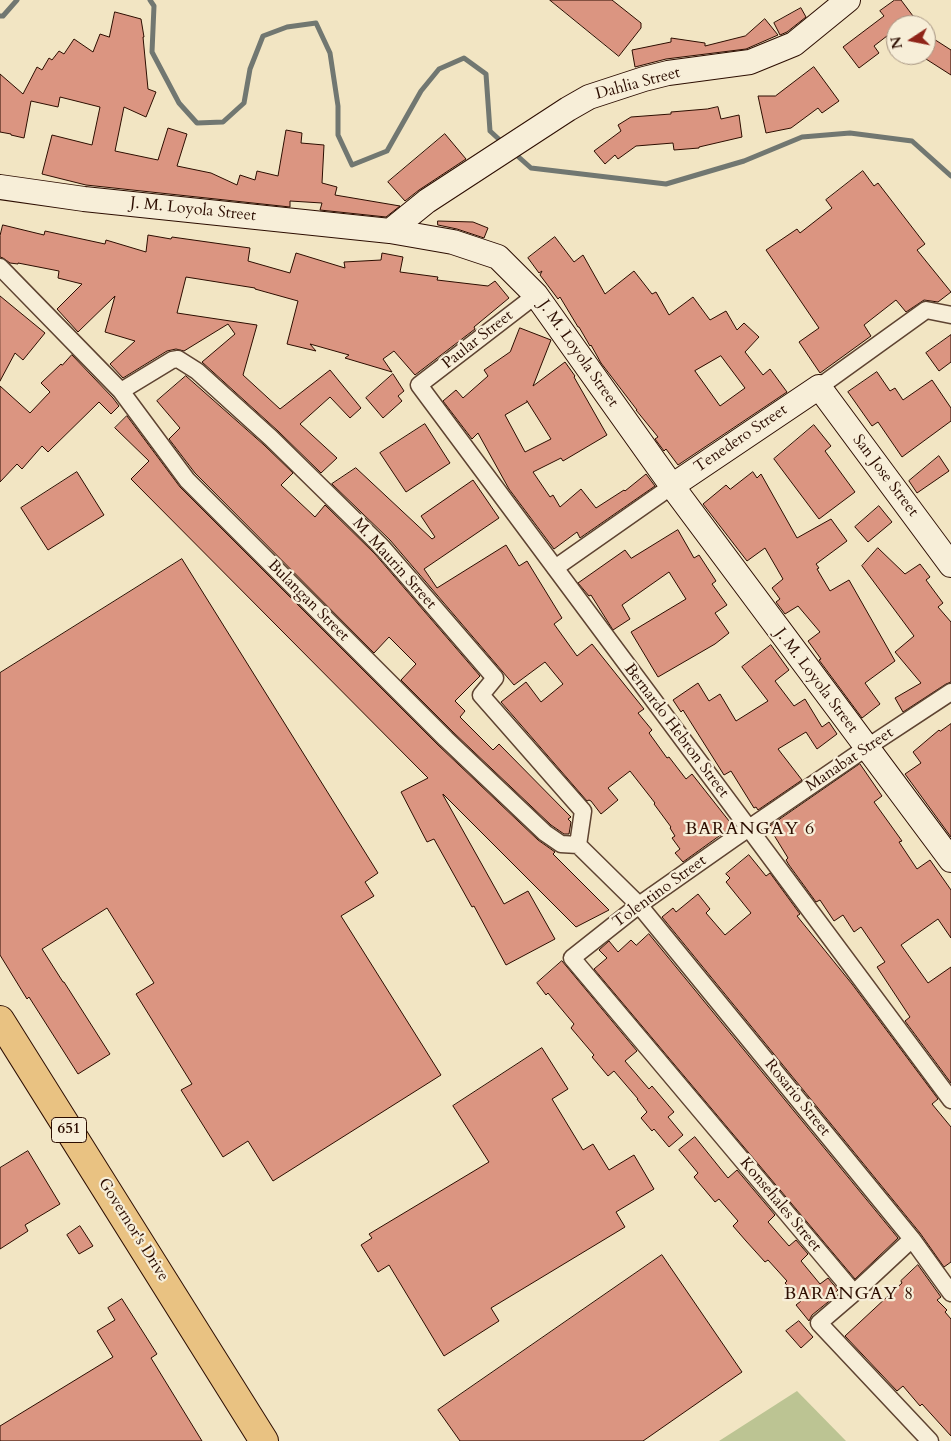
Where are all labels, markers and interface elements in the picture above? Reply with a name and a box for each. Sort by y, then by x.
north arrow [886,15,936,65]
text: N [886,35,907,51]
street label: Dahlia Street [594,63,682,105]
street label: J. M. Loyola Street [129,194,257,226]
street label: J. M. Loyola Street [534,297,622,411]
street label: Paular Street [439,306,517,374]
street label: Tenedero Street [691,401,791,477]
street label: San Jose Street [848,431,922,521]
street label: M. Maurin Street [348,514,440,614]
street label: Bulangan Street [263,556,353,646]
street label: J. M. Loyola Street [770,625,862,737]
street label: Bernardo Hebron Street [619,660,733,802]
street label: Manabat Street [803,724,897,796]
district label: BARANGAY 6 [684,819,816,841]
street label: Tolentino Street [609,852,711,932]
street label: Rosario Street [760,1056,834,1140]
road number: 651 [52,1118,86,1142]
street label: Konsehales Street [735,1154,825,1256]
street label: Governor's Drive [94,1175,172,1285]
district label: BARANGAY 8 [783,1284,915,1306]

